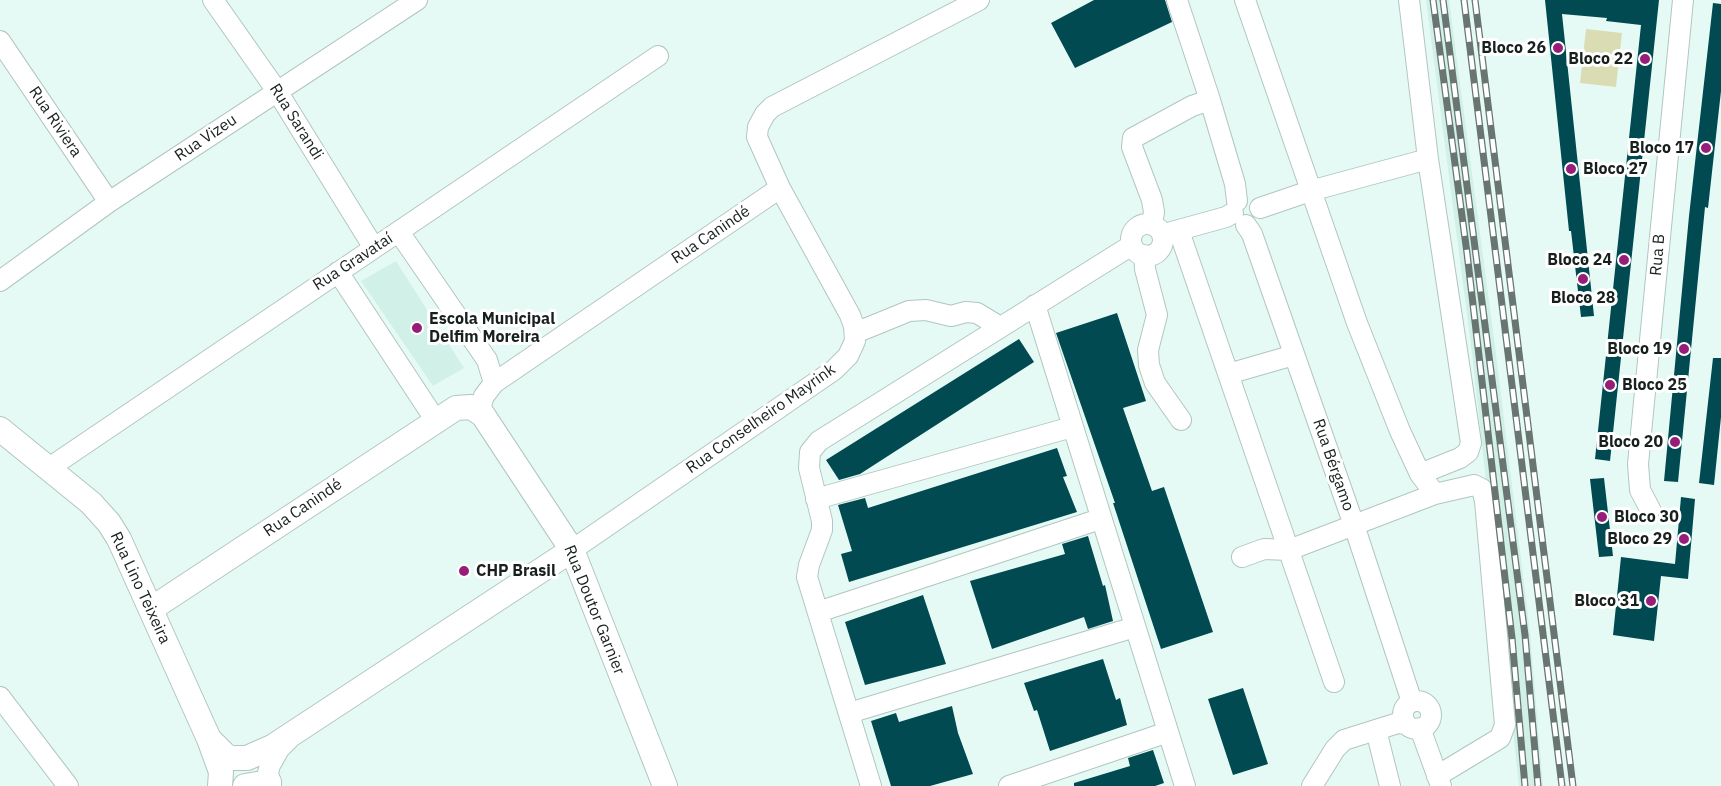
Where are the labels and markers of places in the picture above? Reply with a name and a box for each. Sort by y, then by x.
place label: Bloco 26 [1481,38,1546,58]
marker: Bloco 26 [1551,41,1565,55]
place label: Bloco 22 [1568,49,1633,69]
marker: Bloco 22 [1638,52,1652,66]
place label: Bloco 17 [1629,138,1694,158]
marker: Bloco 17 [1699,141,1713,155]
place label: Bloco 27 [1583,159,1648,179]
marker: Bloco 27 [1564,162,1578,176]
place label: Bloco 24 [1547,250,1612,270]
marker: Bloco 24 [1617,253,1631,267]
marker: Bloco 28 [1576,272,1590,286]
place label: Bloco 28 [1551,288,1615,308]
place label: Escola Municipal Delfim Moreira [429,309,555,347]
marker: Escola Municipal Delfim Moreira [410,321,424,335]
place label: Bloco 19 [1607,339,1672,359]
marker: Bloco 19 [1677,342,1691,356]
place label: Bloco 25 [1622,375,1687,395]
marker: Bloco 25 [1603,378,1617,392]
place label: Bloco 20 [1598,432,1663,452]
marker: Bloco 20 [1668,435,1682,449]
place label: Bloco 30 [1614,507,1679,527]
marker: Bloco 30 [1595,510,1609,524]
place label: Bloco 29 [1607,529,1672,549]
marker: Bloco 29 [1677,532,1691,546]
place label: CHP Brasil [476,561,556,581]
marker: CHP Brasil [457,564,471,578]
place label: Bloco 31 [1574,591,1639,611]
marker: Bloco 31 [1644,594,1658,608]

